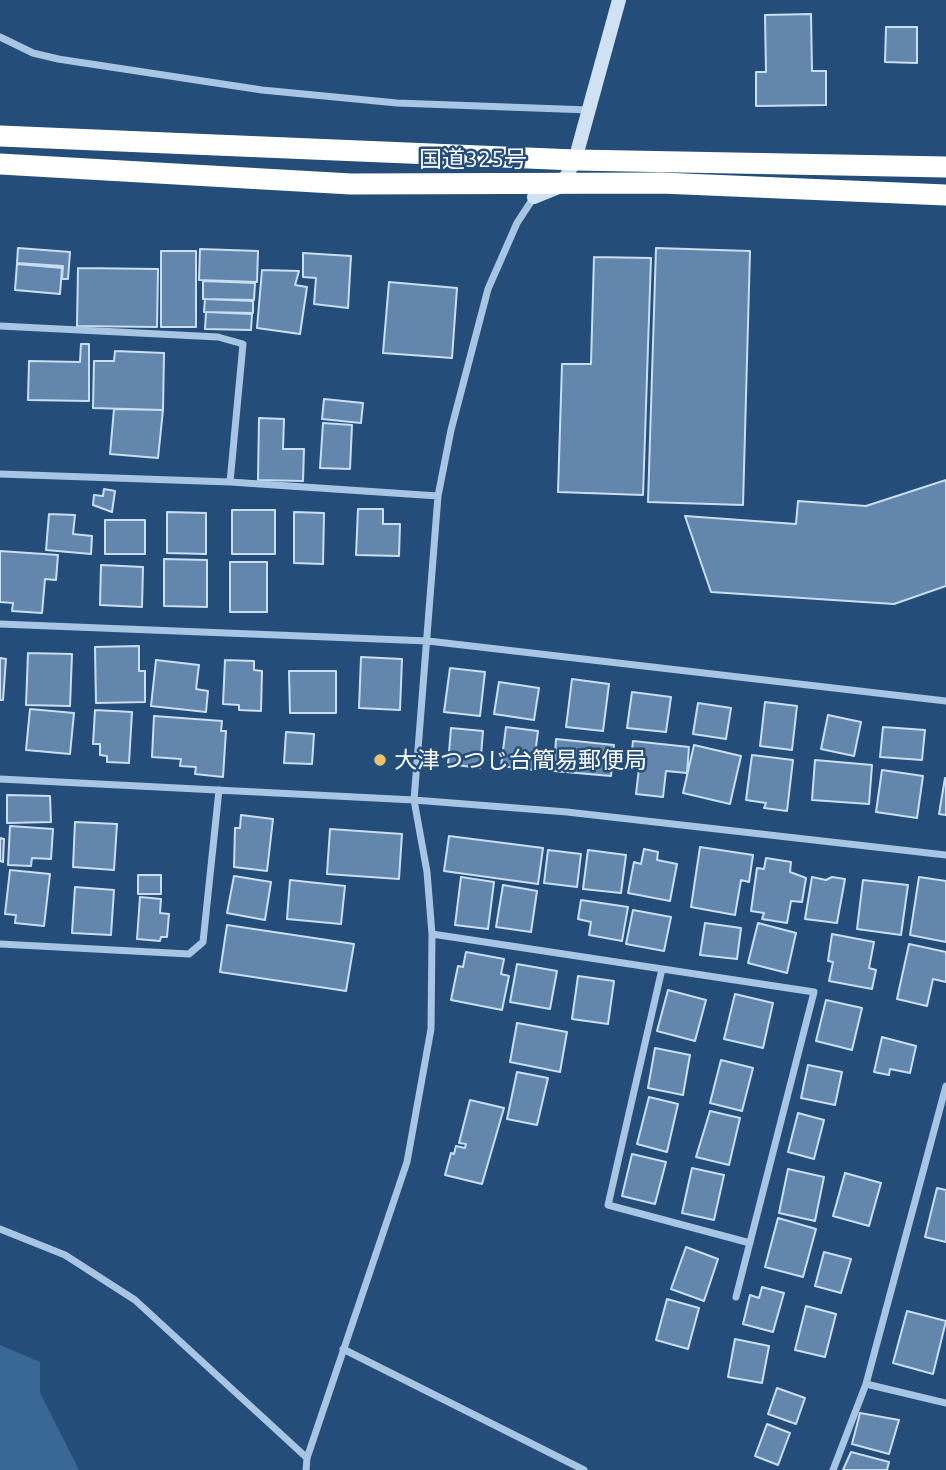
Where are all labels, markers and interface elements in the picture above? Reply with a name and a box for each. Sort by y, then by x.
street label: 国道325号 [419,145,527,173]
place label: 大津つつじ台簡易郵便局 [394,746,647,774]
marker: 大津つつじ台簡易郵便局 [372,752,388,768]

